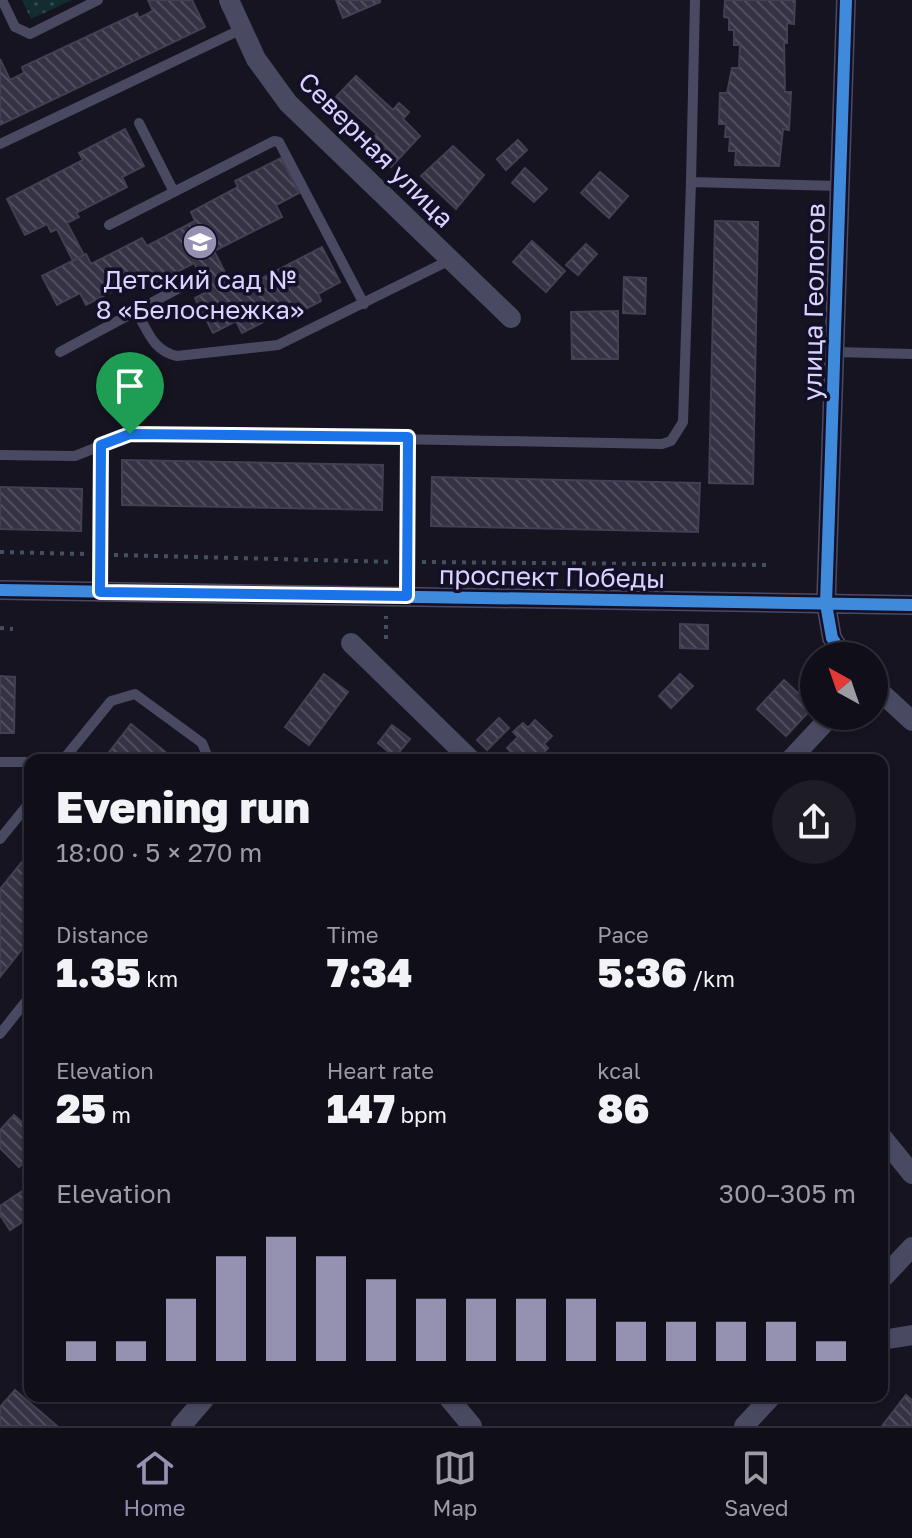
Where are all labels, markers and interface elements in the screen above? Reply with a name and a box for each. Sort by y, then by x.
street label: Северная улица [292,66,460,234]
street label: улица Геологов [796,203,831,401]
school or university icon: Детский сад № 8 «Белоснежка» [181,223,219,261]
place label: Детский сад № 8 «Белоснежка» [96,264,304,325]
pin [96,352,164,434]
icon: arrive [108,364,152,408]
street label: проспект Победы [439,559,665,594]
north arrow [800,642,888,730]
map controls [800,642,888,730]
text: Evening run [56,780,310,833]
button: share [772,780,856,864]
text: 18:00 · 5 × 270 m [56,837,262,868]
text: Distance [56,921,148,948]
text: Time [327,921,378,948]
text: Pace [597,921,649,948]
text: 1.35 [56,948,141,996]
text: 7:34 [327,948,412,996]
text: 5:36 [597,948,687,996]
text: km [141,965,178,992]
text: /km [687,965,735,992]
text: Elevation [56,1057,154,1084]
text: Heart rate [327,1057,434,1084]
text: kcal [597,1057,641,1084]
text: 25 [56,1084,106,1132]
text: 147 [327,1084,395,1132]
text: 86 [597,1084,650,1132]
text: m [106,1101,131,1128]
text: bpm [395,1101,447,1128]
text: Elevation [56,1178,172,1209]
text: 300–305 m [719,1178,856,1209]
tab: Home [123,1446,186,1521]
tab: Map [432,1446,477,1521]
tab: Saved [724,1446,789,1521]

